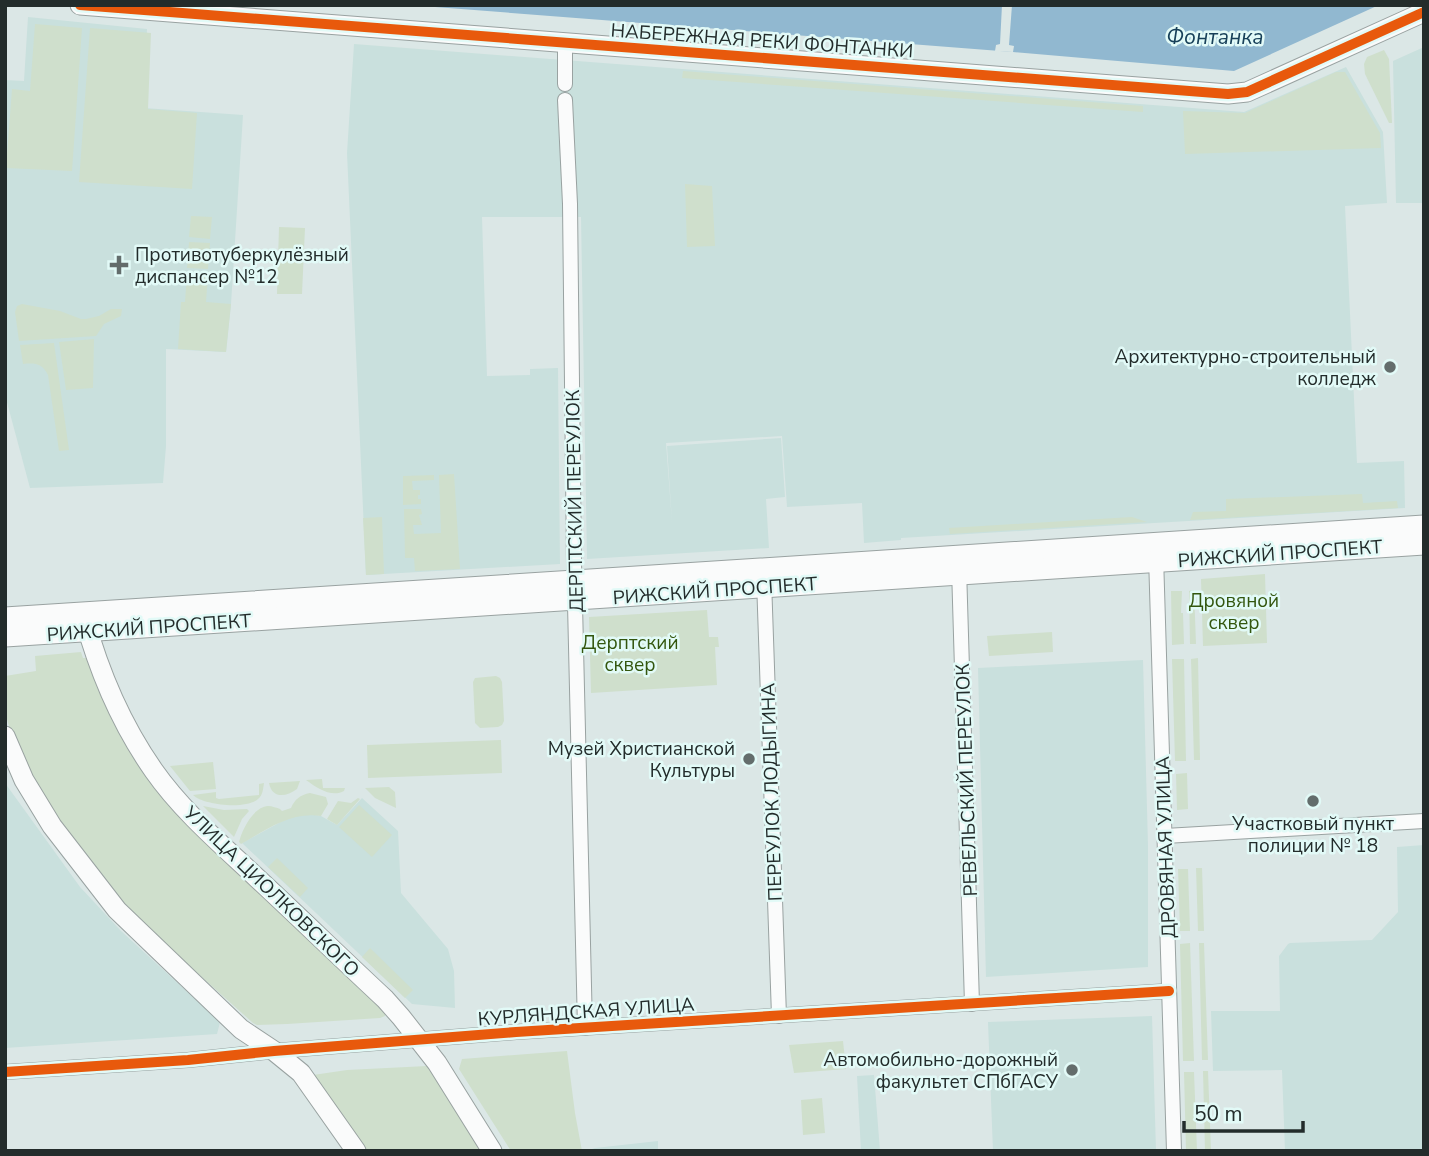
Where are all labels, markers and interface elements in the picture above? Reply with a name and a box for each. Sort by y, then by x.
street label: НАБЕРЕЖНАЯ РЕКИ ФОНТАНКИ [610,17,914,65]
water label: Фонтанка [1166,23,1264,51]
place label: Противотуберкулёзный диспансер №12 [135,242,349,290]
marker: Противотуберкулёзный диспансер №12 [109,255,129,275]
place label: Архитектурно-строительный колледж [1114,344,1376,392]
marker: Архитектурно-строительный колледж [1382,359,1398,375]
street label: ДЕРПТСКИЙ ПЕРЕУЛОК [560,390,590,612]
street label: РИЖСКИЙ ПРОСПЕКТ [1177,534,1384,574]
street label: РИЖСКИЙ ПРОСПЕКТ [612,571,819,611]
park label: Дровяной сквер [1189,588,1279,636]
street label: РИЖСКИЙ ПРОСПЕКТ [46,608,253,648]
park label: Дерптский сквер [581,630,679,678]
street label: РЕВЕЛЬСКИЙ ПЕРЕУЛОК [950,663,984,897]
street label: ПЕРЕУЛОК ЛОДЫГИНА [755,682,789,902]
place label: Музей Христианской Культуры [548,736,735,784]
marker: Музей Христианской Культуры [741,751,757,767]
street label: ДРОВЯНАЯ УЛИЦА [1150,755,1182,938]
marker: Участковый пункт полиции № 18 [1305,793,1321,809]
street label: УЛИЦА ЦИОЛКОВСКОГО [177,800,365,983]
place label: Участковый пункт полиции № 18 [1231,811,1395,859]
street label: КУРЛЯНДСКАЯ УЛИЦА [477,991,695,1033]
place label: Автомобильно-дорожный факультет СПбГАСУ [823,1047,1059,1095]
marker: Автомобильно-дорожный факультет СПбГАСУ [1064,1062,1080,1078]
scale bar [1184,1090,1303,1134]
text: 50 m [1194,1100,1243,1128]

